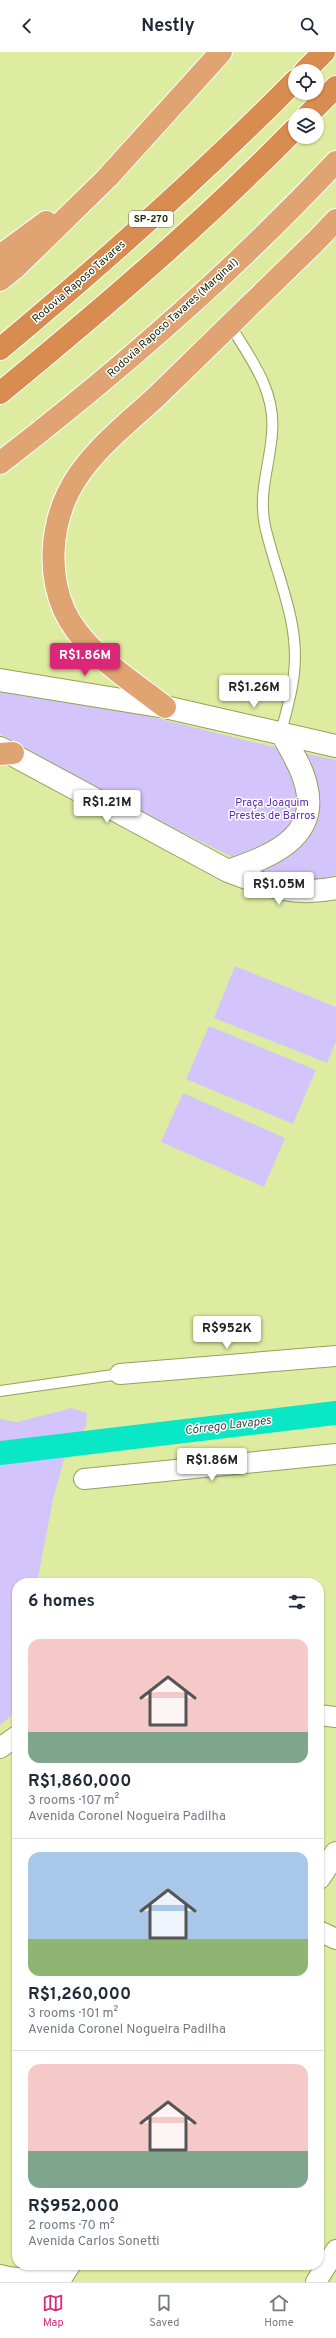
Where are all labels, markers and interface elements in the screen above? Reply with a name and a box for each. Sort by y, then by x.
icon: back [16,15,38,37]
text: Nestly [141,15,195,38]
icon: search [298,15,320,37]
map controls [288,64,324,144]
button: locate [288,64,324,100]
button: layers [288,108,324,144]
road number: SP-270 [129,211,173,227]
street label: Rodovia Raposo Tavares [29,238,129,326]
street label: Rodovia Raposo Tavares (Marginal) [105,255,241,381]
pin: R$1.86M [48,643,122,677]
text: R$1.86M [59,648,111,664]
pin: R$1.26M [217,675,291,709]
text: R$1.26M [228,680,280,696]
pin: R$1.21M [70,790,144,824]
text: R$1.21M [83,795,131,811]
park label: Praça Joaquim Prestes de Barros [229,796,315,823]
pin: R$1.05M [242,872,316,906]
text: R$1.05M [253,877,305,893]
pin: R$952K [194,1316,260,1350]
text: R$952K [202,1321,252,1337]
water label: Córrego Lavapes [184,1413,273,1439]
pin: R$1.86M [175,1448,249,1482]
text: R$1.86M [186,1453,238,1469]
text: 6 homes [28,1591,95,1613]
icon: filters [286,1591,308,1613]
icon: home [132,1665,204,1737]
text: R$1,860,000 [28,1771,131,1793]
text: 3 rooms · 107 m² [28,1793,119,1809]
text: Avenida Coronel Nogueira Padilha [28,1809,226,1825]
icon: home [132,1878,204,1950]
text: R$1,260,000 [28,1984,131,2006]
text: 3 rooms · 101 m² [28,2006,118,2022]
text: Avenida Coronel Nogueira Padilha [28,2022,226,2038]
icon: home [132,2090,204,2162]
text: R$952,000 [28,2196,119,2218]
text: 2 rooms · 70 m² [28,2218,115,2234]
text: Avenida Carlos Sonetti [28,2234,160,2250]
tab: Map [42,2292,64,2330]
tab: Saved [149,2292,180,2330]
tab: Home [264,2292,294,2330]

